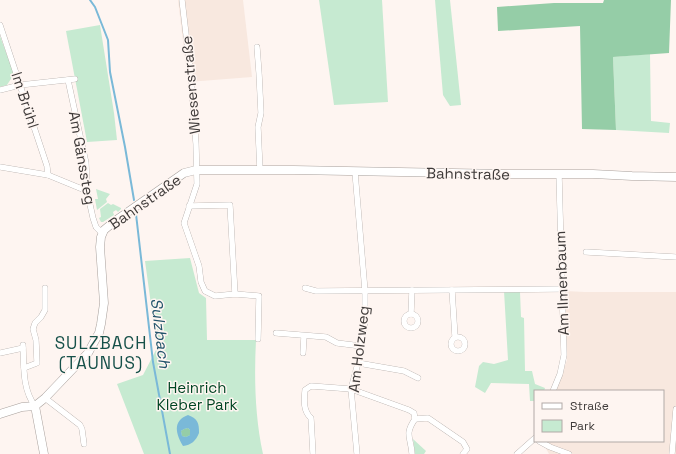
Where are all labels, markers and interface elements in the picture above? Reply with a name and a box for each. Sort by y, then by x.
street label: Wiesenstraße [177,35,204,135]
street label: Im Brühl [7,69,43,130]
street label: Am Gänssteg [65,110,100,206]
street label: Bahnstraße [426,163,510,184]
street label: Bahnstraße [105,170,185,233]
street label: Am Ilmenbaum [550,230,573,336]
water label: Sulzbach [146,297,175,371]
street label: Am Holzweg [344,305,373,393]
district label: SULZBACH (TAUNUS) [55,332,147,374]
park label: Heinrich Kleber Park [157,378,237,414]
legend [534,390,664,442]
text: Straße [570,398,609,414]
text: Park [570,418,595,434]

